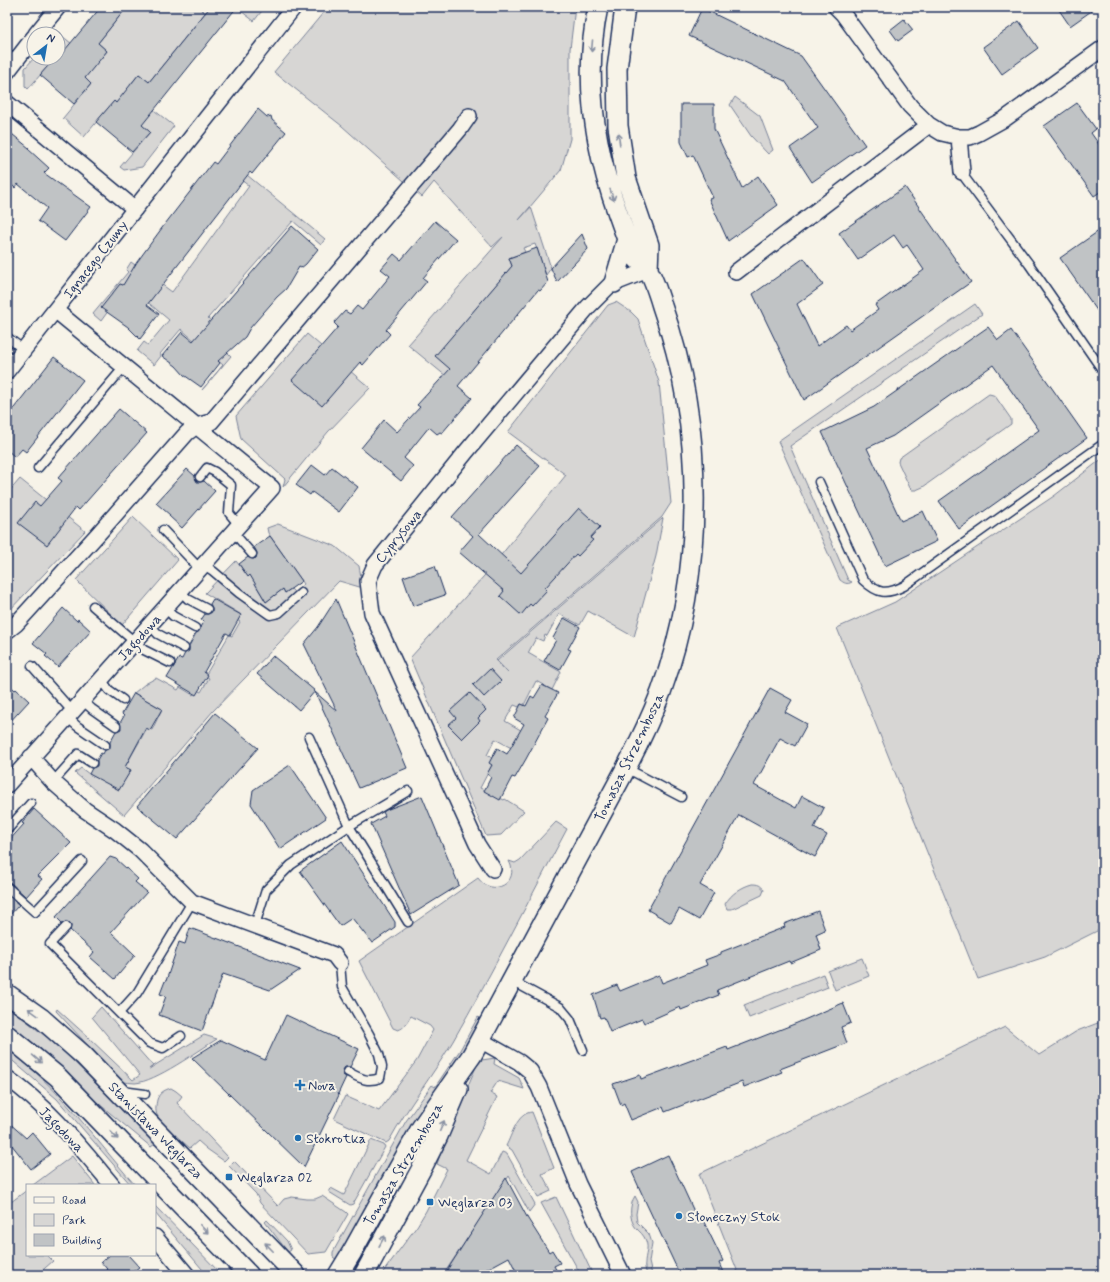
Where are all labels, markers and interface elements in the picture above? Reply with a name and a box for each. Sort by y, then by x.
north arrow [26,26,66,66]
text: N [44,30,57,46]
one-way arrow [589,39,596,52]
one-way arrow [615,133,623,146]
one-way arrow [608,189,616,201]
street label: Ignacego Czumy [60,217,132,302]
street label: Cyprysowa [372,506,426,567]
street label: Jagodowa [114,610,167,666]
street label: Tomasza Strzembosza [591,690,669,825]
one-way arrow [27,1007,38,1016]
one-way arrow [32,1055,43,1064]
place label: Nova [308,1077,335,1095]
street label: Stanisława Węglarza [104,1078,206,1183]
marker: Nova [295,1080,305,1090]
street label: Tomasza Strzembosza [360,1099,448,1230]
street label: Jagodowa [34,1103,88,1158]
one-way arrow [439,1120,447,1132]
one-way arrow [109,1130,119,1140]
place label: Stokrotka [306,1130,366,1148]
marker: Stokrotka [293,1133,303,1143]
place label: Węglarza 02 [237,1169,313,1187]
marker: Węglarza 02 [224,1172,234,1182]
legend [26,1184,156,1256]
text: Road [62,1193,86,1209]
place label: Węglarza 03 [438,1194,512,1212]
marker: Węglarza 03 [425,1197,435,1207]
place label: Słoneczny Stok [687,1208,780,1226]
marker: Słoneczny Stok [674,1211,684,1221]
text: Park [62,1213,86,1229]
one-way arrow [200,1224,209,1234]
text: Building [62,1233,102,1250]
one-way arrow [379,1235,387,1247]
one-way arrow [264,1242,273,1252]

